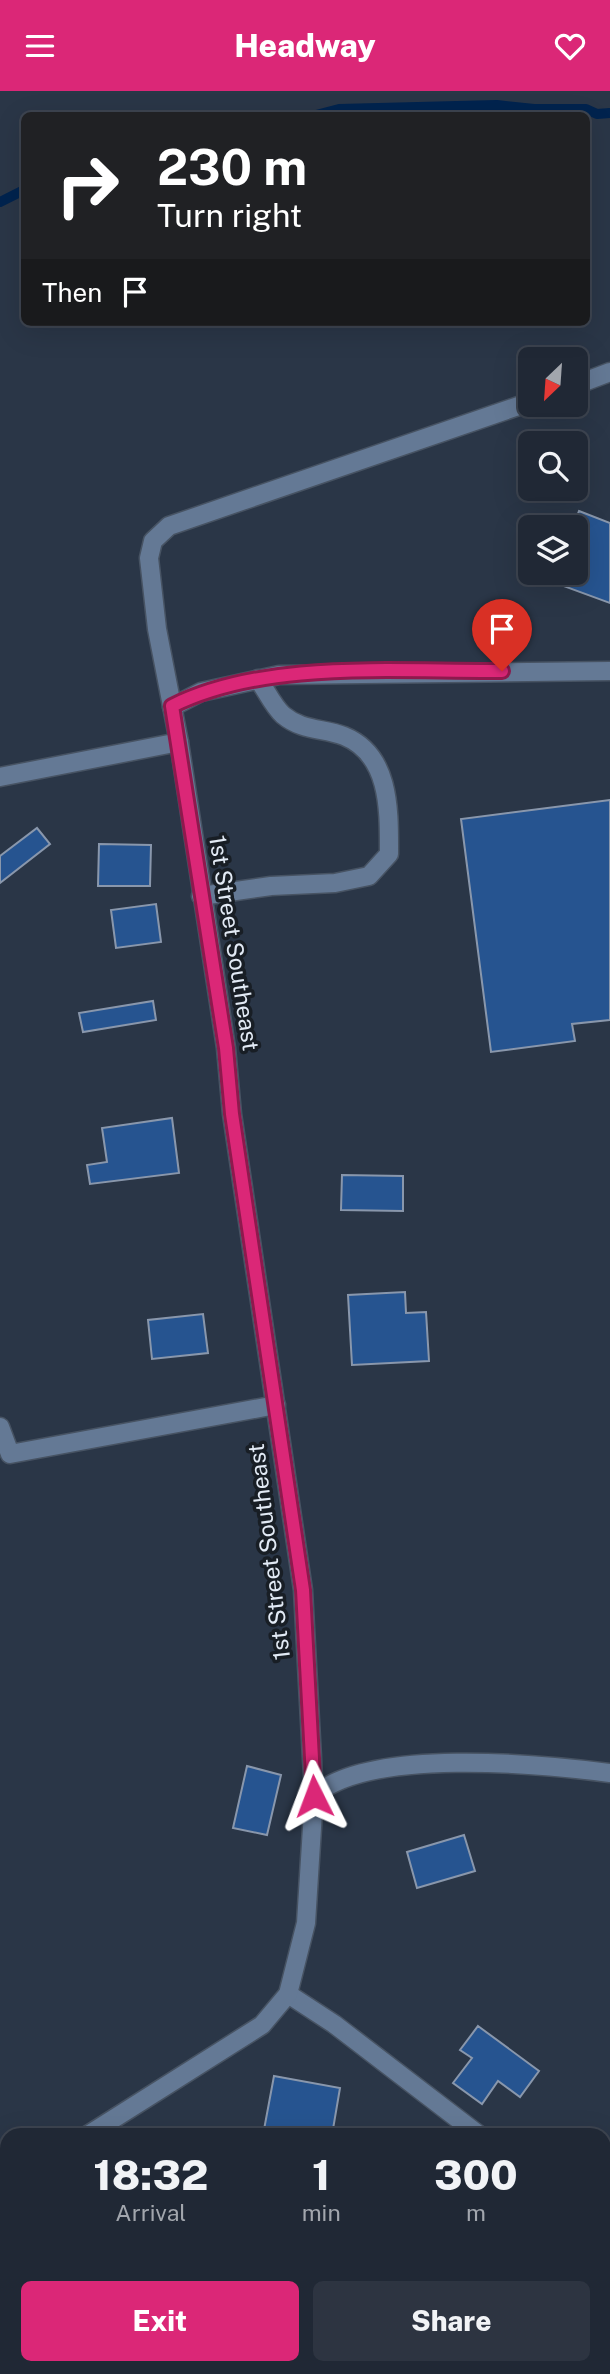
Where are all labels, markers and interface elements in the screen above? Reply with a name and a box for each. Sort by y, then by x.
icon: menu [21,27,59,65]
text: Headway [234,27,376,64]
icon: heart [551,27,589,65]
text: 230 m [157,138,307,196]
icon: right [42,140,133,231]
text: Turn right [157,197,302,234]
icon: arrive [116,273,154,311]
text: Then [42,277,102,308]
north arrow [518,347,588,417]
map controls [518,347,588,585]
button: search [518,431,588,501]
button: layers [518,515,588,585]
pin [472,599,532,671]
icon: arrive [483,610,521,648]
street label: 1st Street Southeast [204,833,265,1053]
street label: 1st Street Southeast [242,1442,295,1662]
position arrow [277,1759,351,1833]
text: 18:32 [93,2150,208,2199]
text: 1 [312,2150,330,2199]
text: 300 [434,2150,518,2199]
text: Arrival [115,2199,186,2226]
text: min [302,2199,341,2226]
text: m [466,2199,486,2226]
button: Exit [21,2281,299,2361]
button: Share [313,2281,590,2361]

